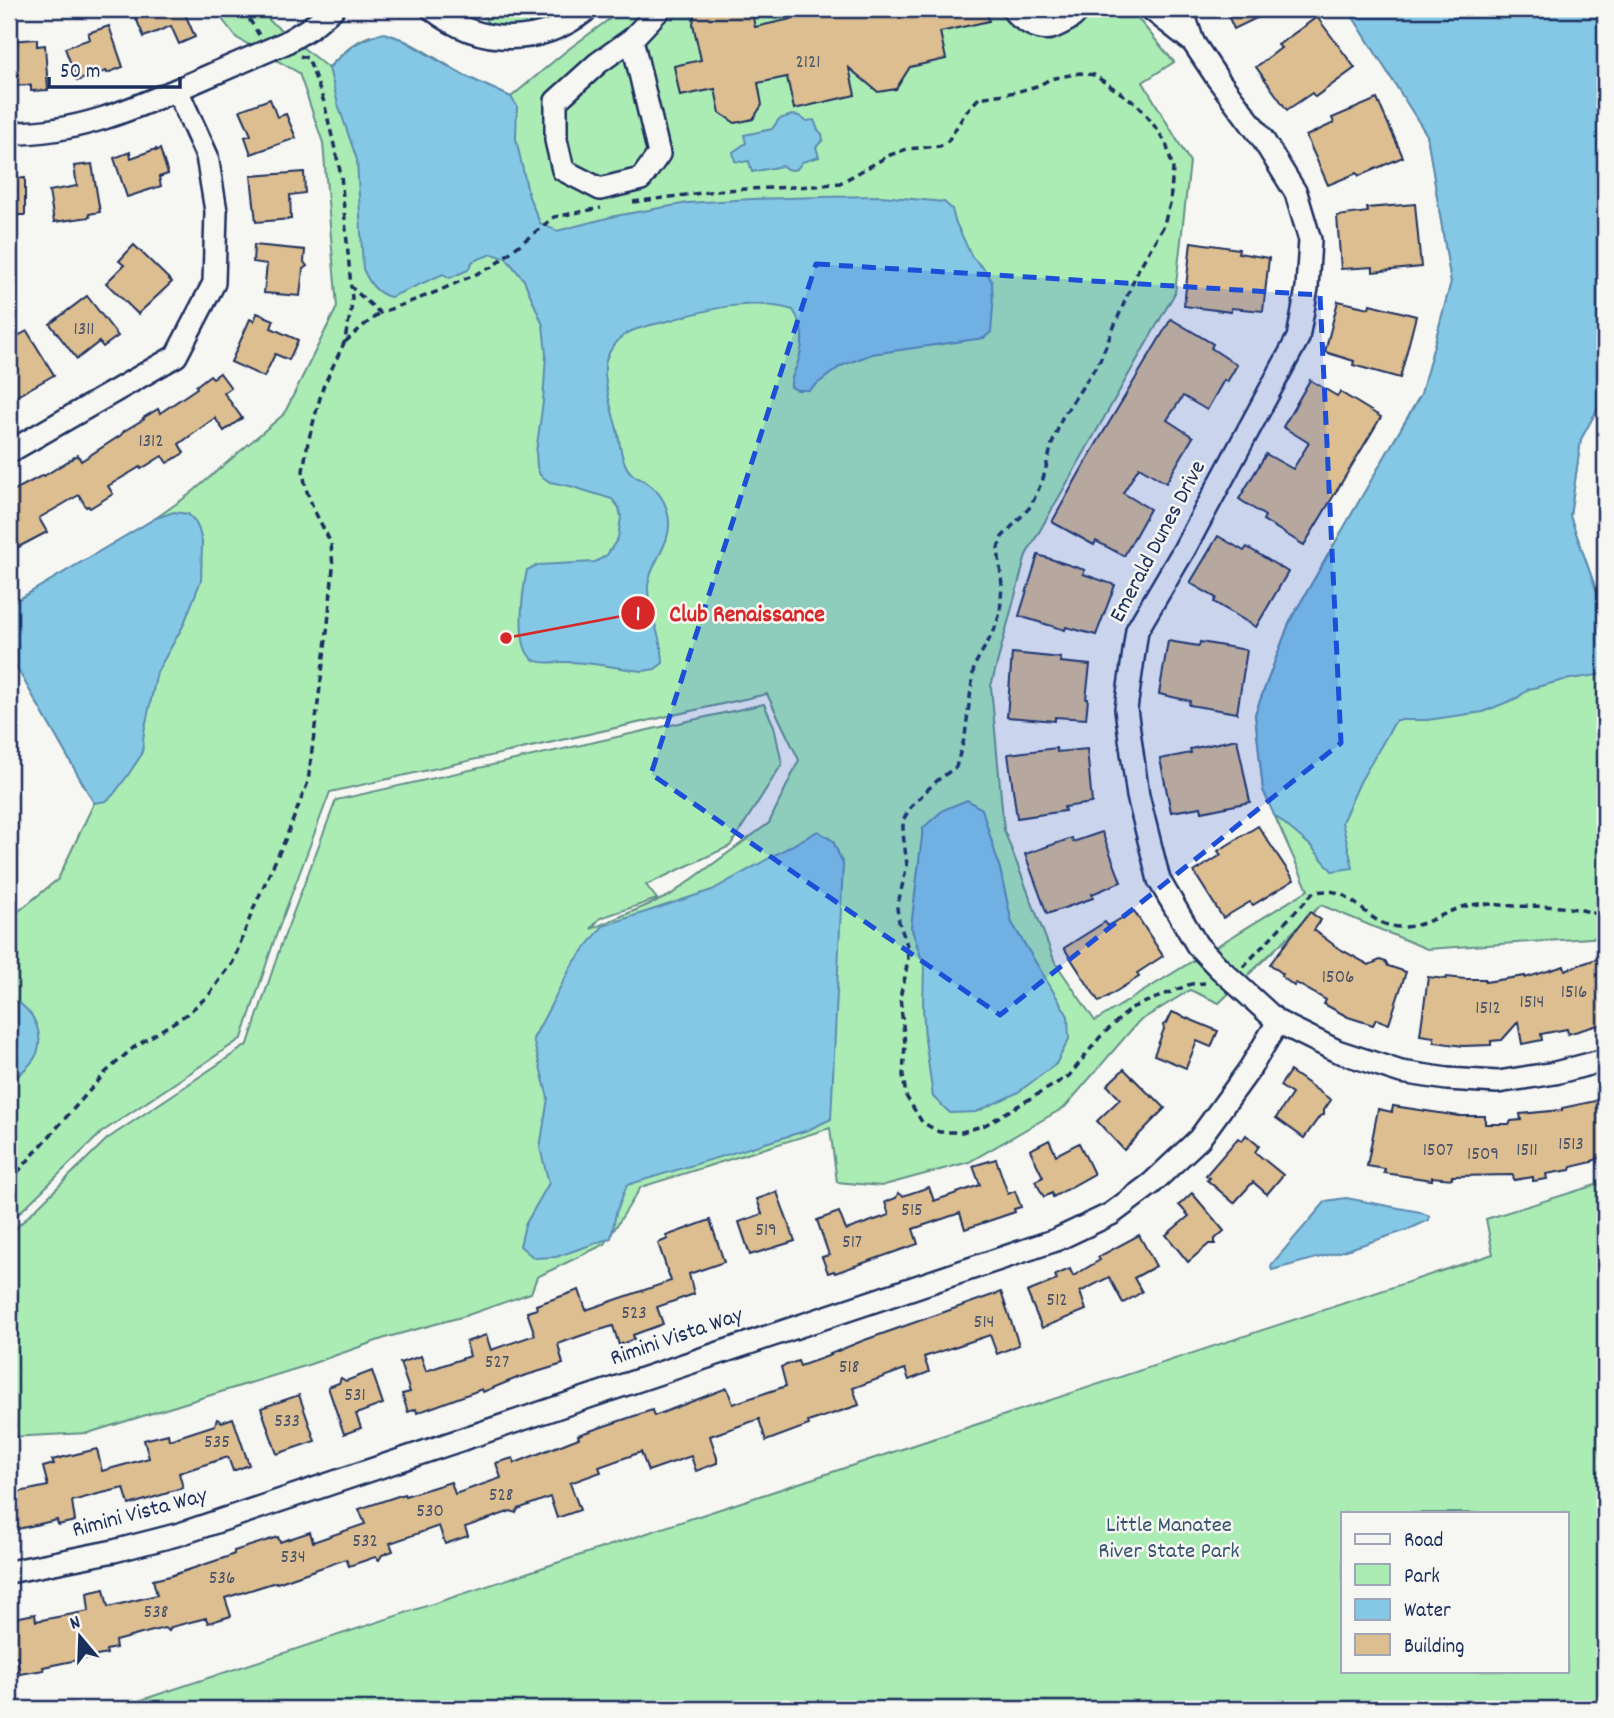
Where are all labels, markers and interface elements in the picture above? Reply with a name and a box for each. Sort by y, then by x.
scale bar [49,46,180,90]
house number: 2121 [796,50,820,77]
text: 50 m [60,58,100,88]
house number: 1311 [74,317,94,344]
house number: 1312 [138,429,164,456]
street label: Emerald Dunes Drive [1102,455,1216,629]
callout: Club Renaissance [620,590,839,635]
text: Club Renaissance [669,599,825,633]
text: 1 [636,601,640,631]
house number: 1506 [1322,965,1354,992]
house number: 1516 [1561,980,1587,1007]
house number: 1514 [1519,990,1545,1017]
house number: 1512 [1475,996,1501,1023]
house number: 1513 [1558,1132,1584,1159]
house number: 1507 [1423,1138,1453,1165]
house number: 1511 [1516,1138,1538,1165]
house number: 1509 [1467,1142,1499,1169]
house number: 515 [901,1198,923,1225]
house number: 519 [755,1218,777,1245]
house number: 517 [842,1230,862,1257]
house number: 512 [1046,1288,1068,1315]
street label: Rimini Vista Way [606,1300,748,1376]
house number: 523 [621,1301,647,1328]
house number: 514 [974,1310,994,1337]
house number: 527 [485,1350,509,1377]
house number: 518 [839,1355,859,1382]
house number: 531 [344,1383,366,1410]
house number: 533 [274,1409,300,1436]
house number: 535 [204,1430,230,1457]
street label: Rimini Vista Way [69,1480,212,1548]
house number: 528 [489,1483,513,1510]
house number: 530 [416,1499,444,1526]
park label: Little Manatee River State Park [1098,1510,1240,1569]
legend [1341,1512,1568,1672]
text: Road [1404,1527,1443,1557]
house number: 532 [352,1529,378,1556]
house number: 534 [280,1545,306,1572]
text: Park [1404,1563,1440,1593]
house number: 536 [209,1566,235,1593]
text: Water [1404,1597,1451,1627]
house number: 538 [144,1600,168,1627]
north arrow [46,1602,116,1672]
text: N [67,1610,84,1639]
text: Building [1404,1633,1464,1663]

